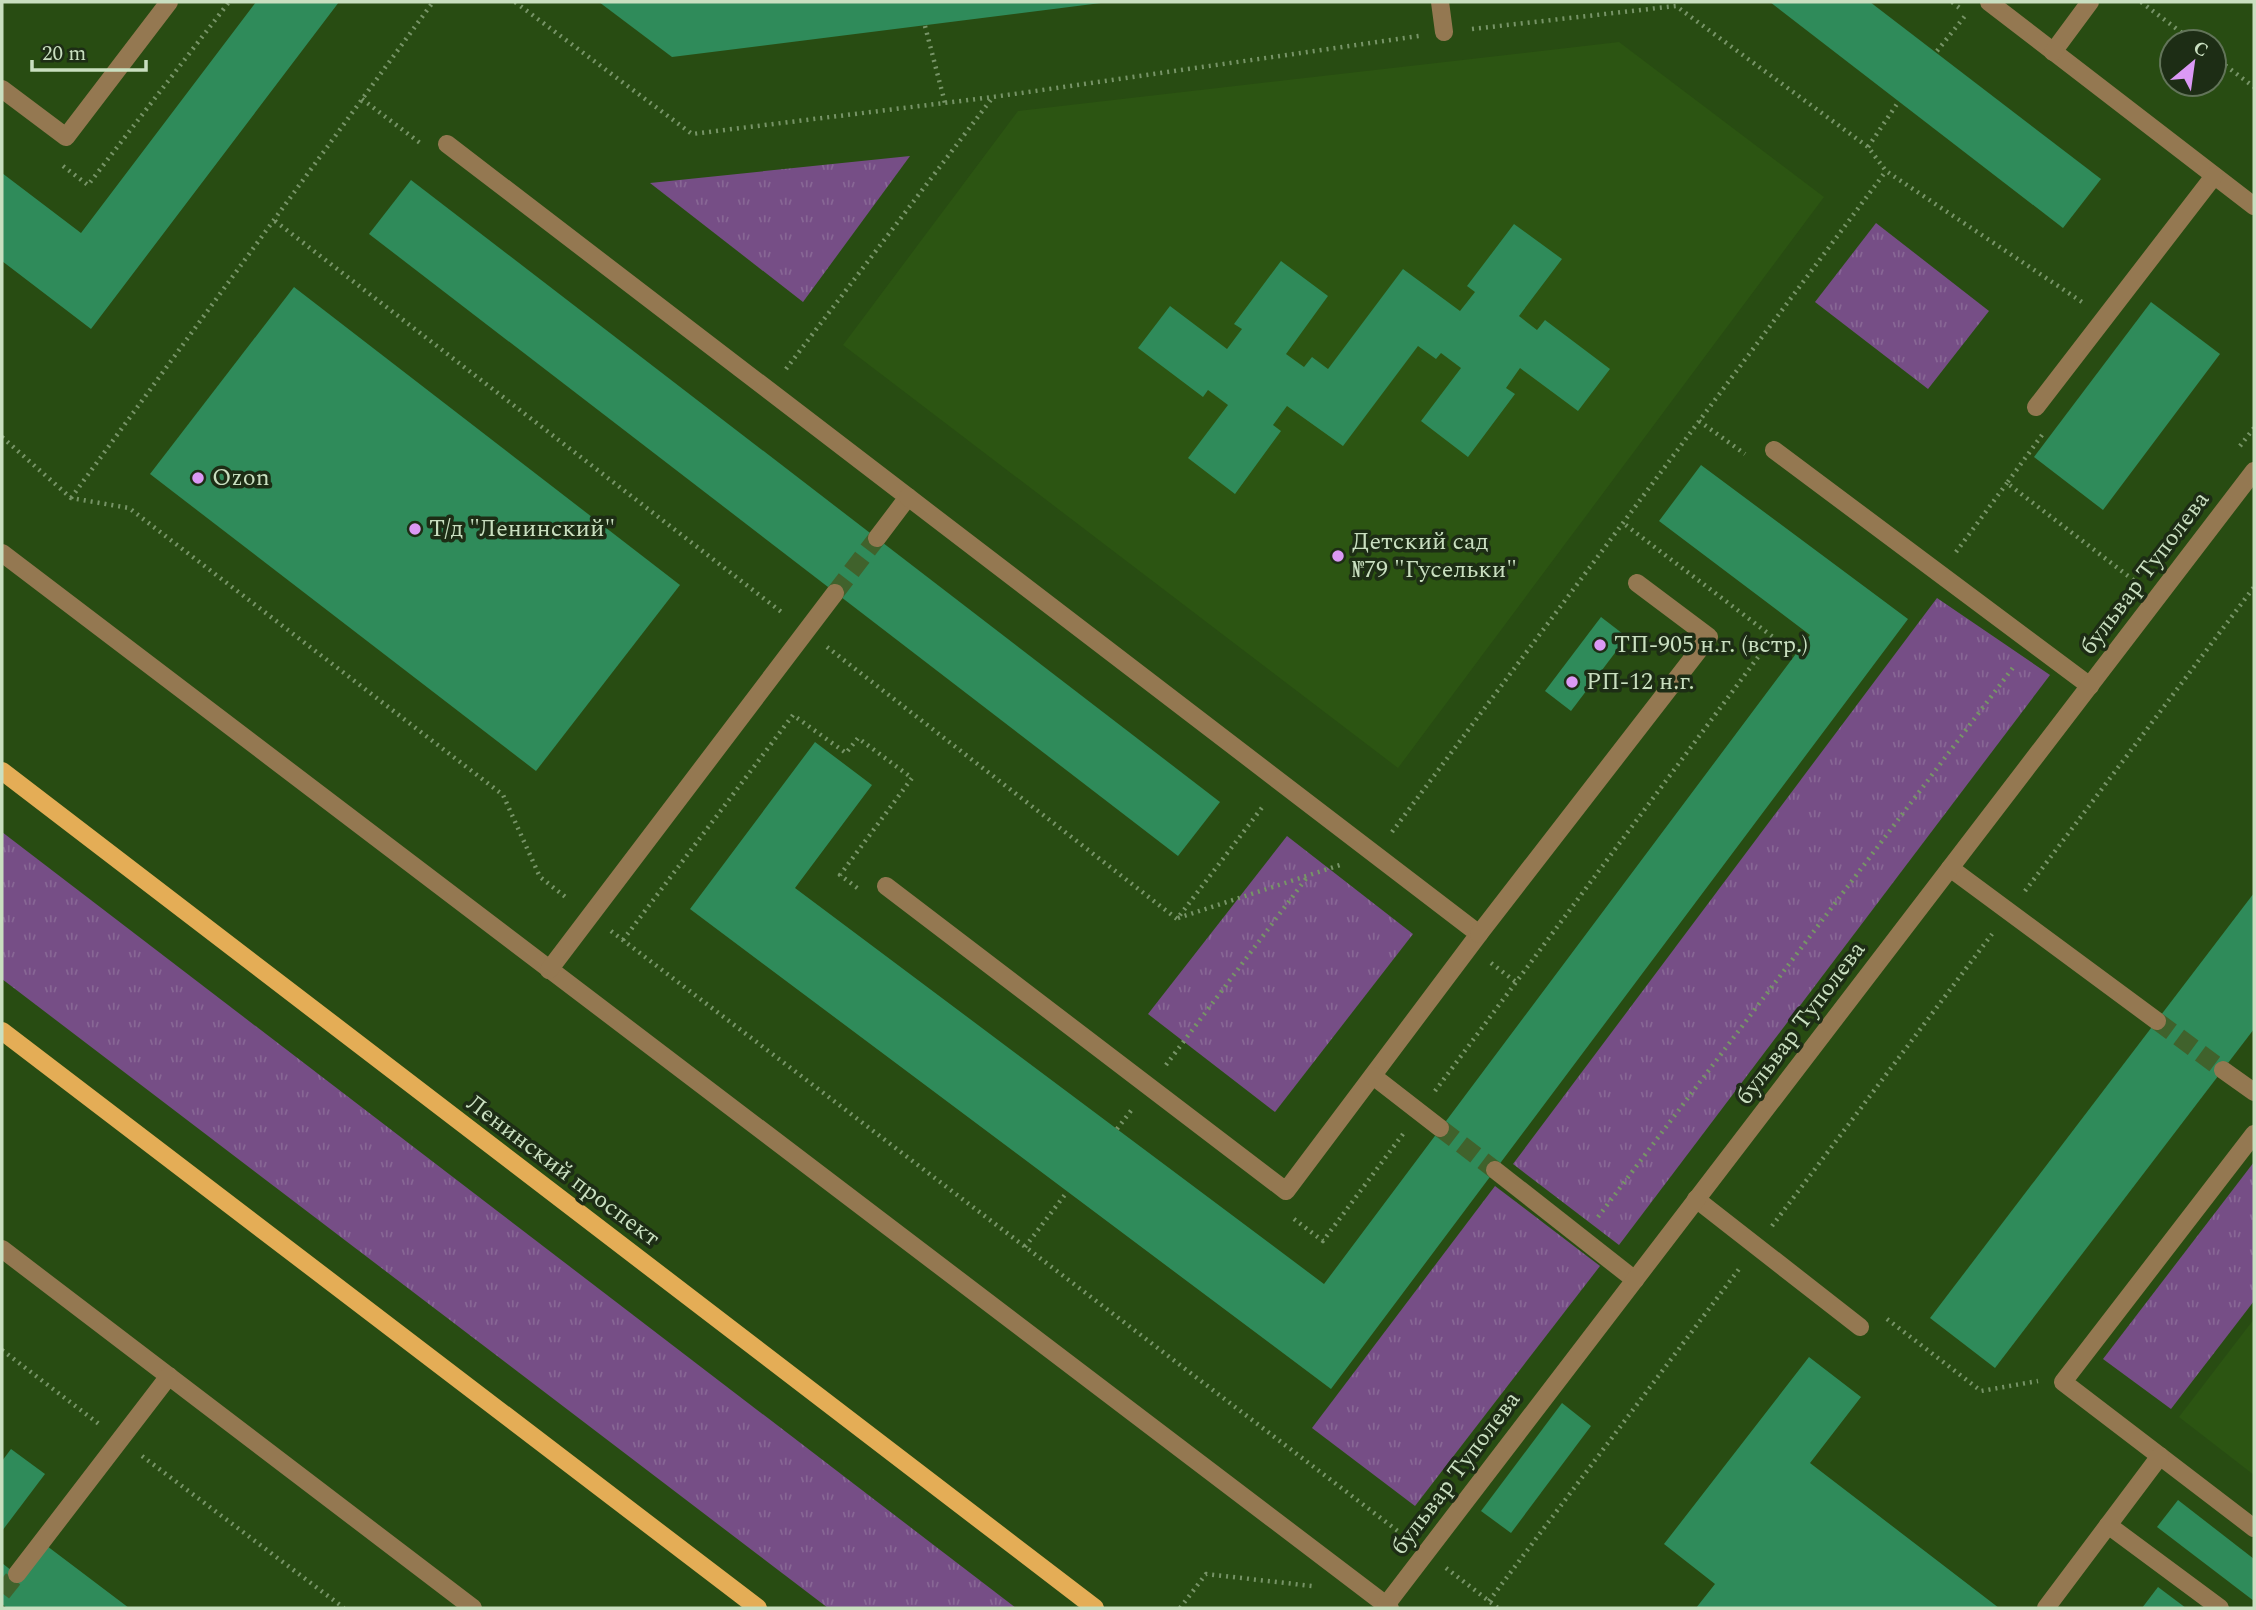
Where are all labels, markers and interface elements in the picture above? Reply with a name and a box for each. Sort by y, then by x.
scale bar [32,28,145,72]
north arrow [2158,28,2228,98]
text: С [2188,33,2213,65]
text: 20 m [42,38,86,70]
place label: Ozon [212,460,270,496]
marker: Ozon [190,470,206,486]
street label: бульвар Туполева [2071,483,2219,663]
place label: Т/д "Ленинский" [429,511,615,547]
marker: Т/д "Ленинский" [407,521,423,537]
place label: Детский сад №79 "Гусельки" [1352,524,1517,588]
marker: Детский сад №79 "Гусельки" [1330,548,1346,564]
place label: ТП-905 н.г. (встр.) [1614,627,1808,663]
marker: ТП-905 н.г. (встр.) [1592,637,1608,653]
place label: РП-12 н.г. [1586,664,1694,700]
marker: РП-12 н.г. [1564,674,1580,690]
street label: бульвар Туполева [1727,933,1875,1113]
street label: Ленинский проспект [459,1086,668,1256]
street label: бульвар Туполева [1382,1383,1530,1563]

